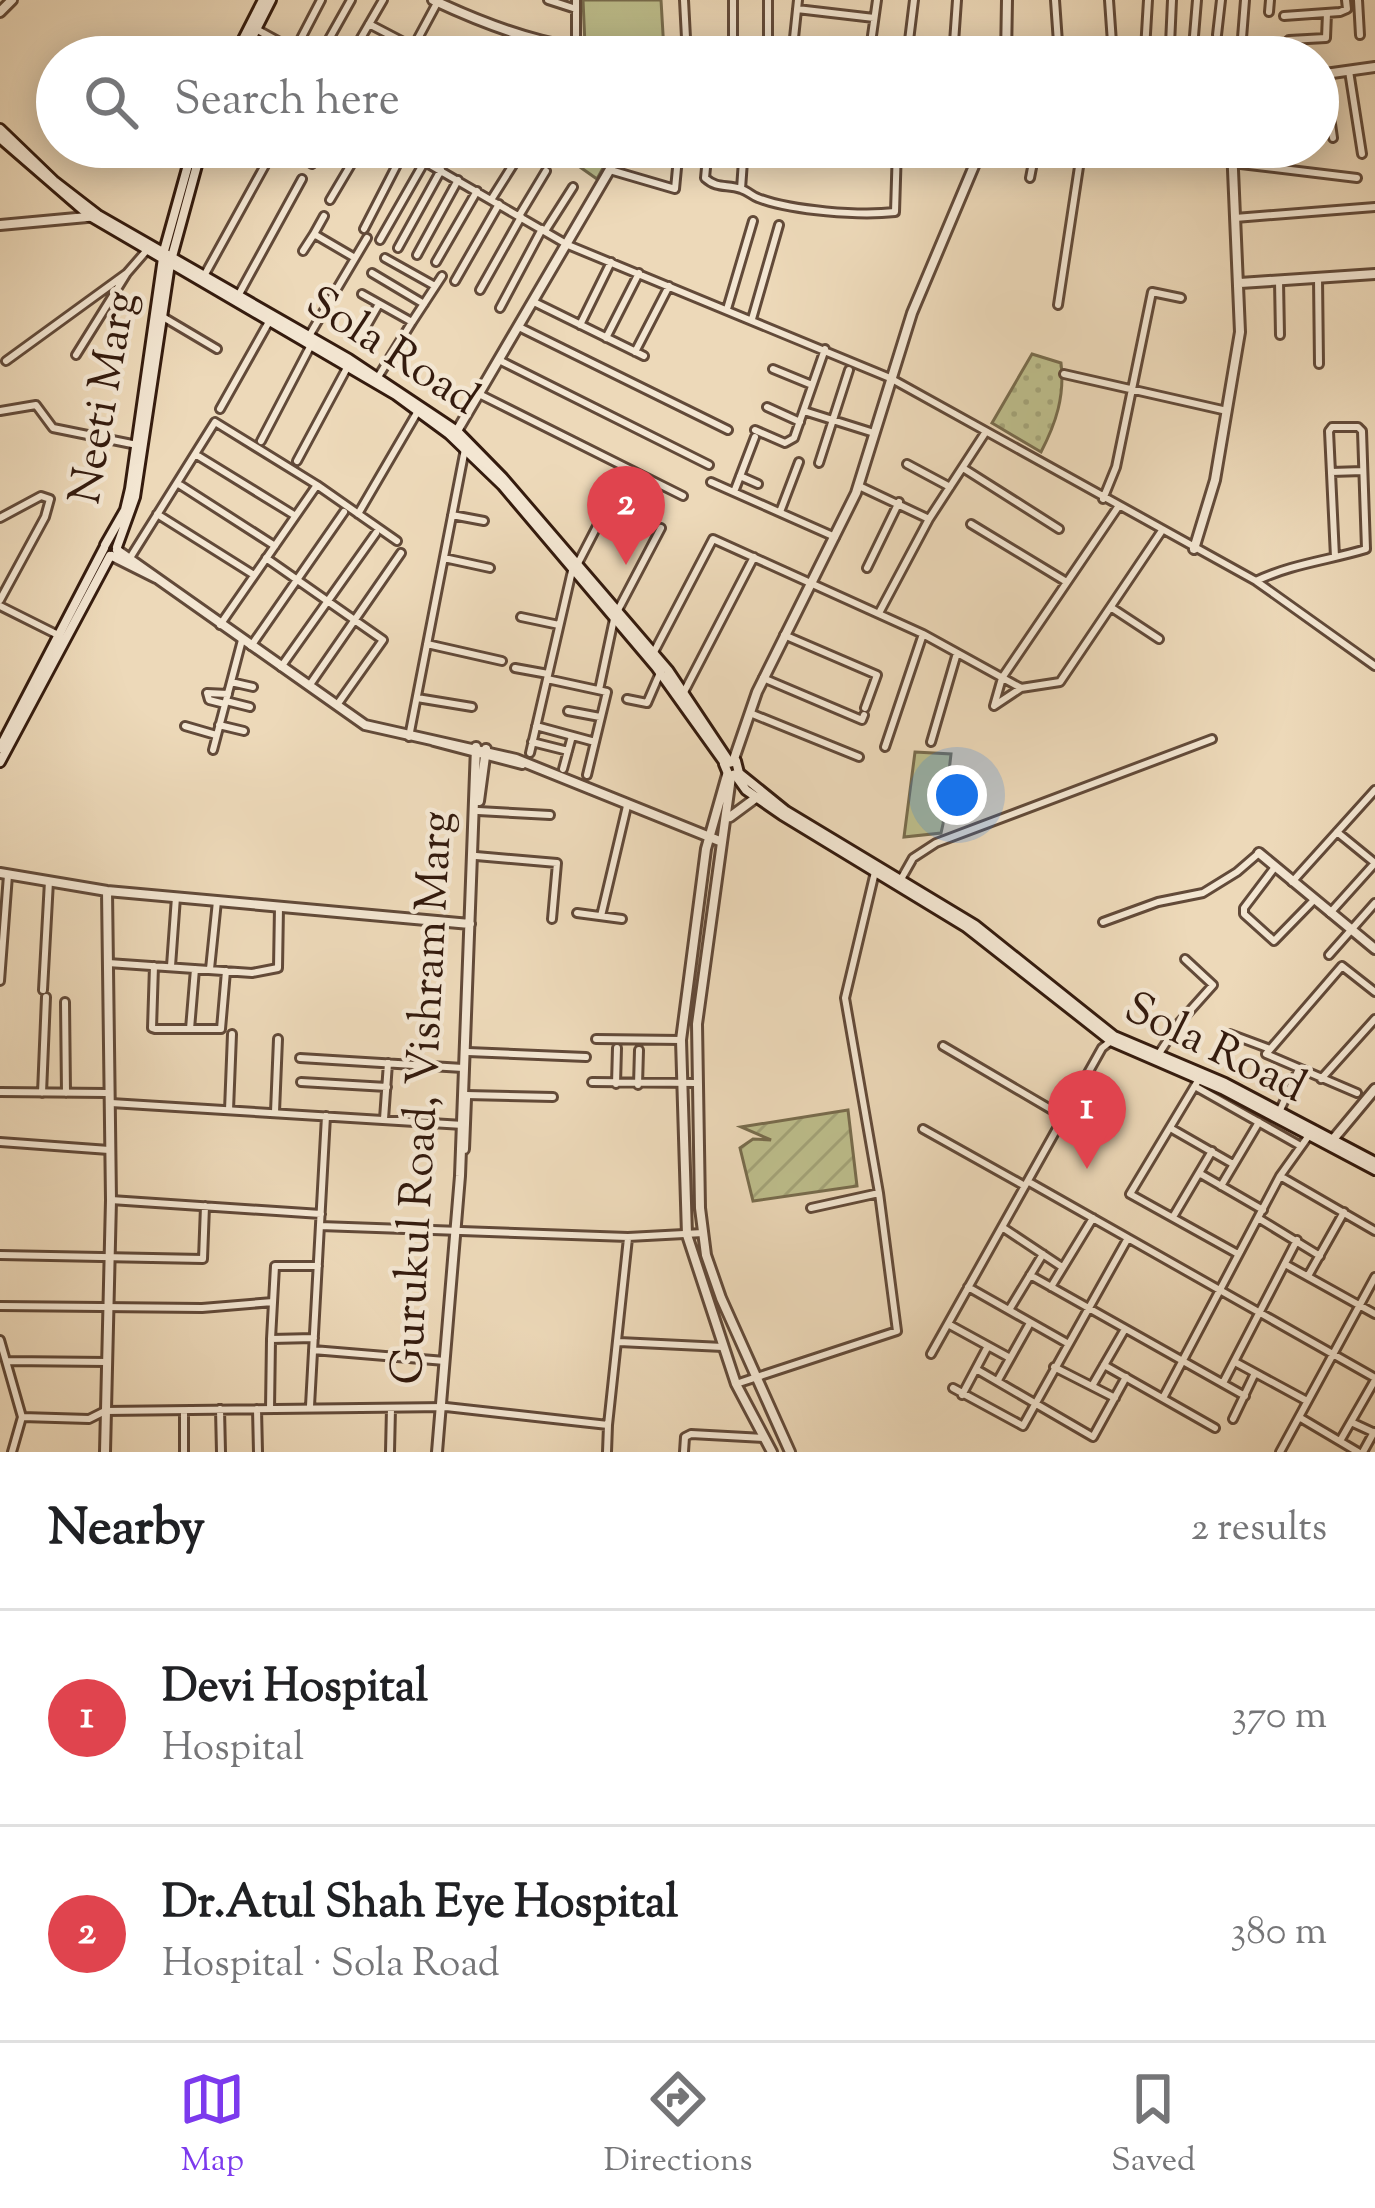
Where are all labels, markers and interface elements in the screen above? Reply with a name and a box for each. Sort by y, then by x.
search box [36,36,1339,168]
icon: search [78,69,144,135]
text: Search here [174,70,400,135]
street label: Sola Road [291,273,491,433]
street label: Neeti Marg [55,286,157,510]
pin: 2 [587,466,665,565]
your location [927,765,987,825]
street label: Gurukul Road, Vishram Marg [378,810,472,1386]
street label: Sola Road [1112,978,1316,1122]
pin: 1 [1048,1070,1126,1169]
text: Nearby [48,1494,205,1567]
text: 2 results [1191,1502,1327,1558]
text: Devi Hospital [162,1657,428,1722]
text: 1 [80,1690,94,1746]
text: 370 m [1231,1690,1327,1746]
text: Hospital [162,1722,304,1778]
text: Dr.Atul Shah Eye Hospital [162,1873,678,1938]
text: 2 [78,1906,96,1962]
text: 380 m [1231,1906,1327,1962]
text: Hospital · Sola Road [162,1938,500,1994]
tab: Map [179,2066,245,2186]
tab: Directions [604,2066,753,2186]
tab: Saved [1111,2066,1196,2186]

